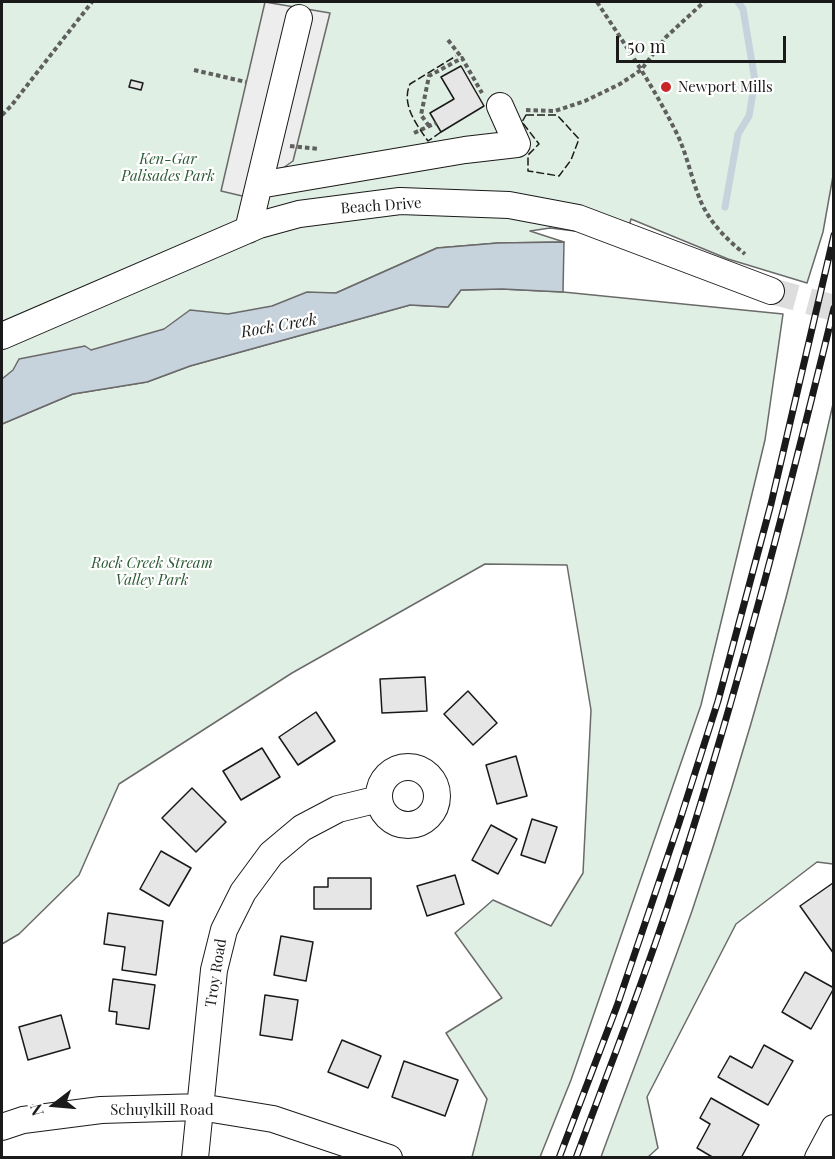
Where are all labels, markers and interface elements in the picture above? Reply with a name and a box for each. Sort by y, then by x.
scale bar [619,24,788,62]
text: 50 m [627,34,666,58]
place label: Newport Mills [678,78,773,96]
marker: Newport Mills [659,80,673,94]
park label: Ken-Gar Palisades Park [121,150,215,185]
street label: Beach Drive [340,194,422,218]
water label: Rock Creek [240,310,318,342]
park label: Rock Creek Stream Valley Park [91,554,213,589]
street label: Troy Road [202,937,230,1009]
north arrow [24,1075,84,1135]
street label: Schuylkill Road [110,1101,214,1119]
text: N [25,1102,48,1119]

